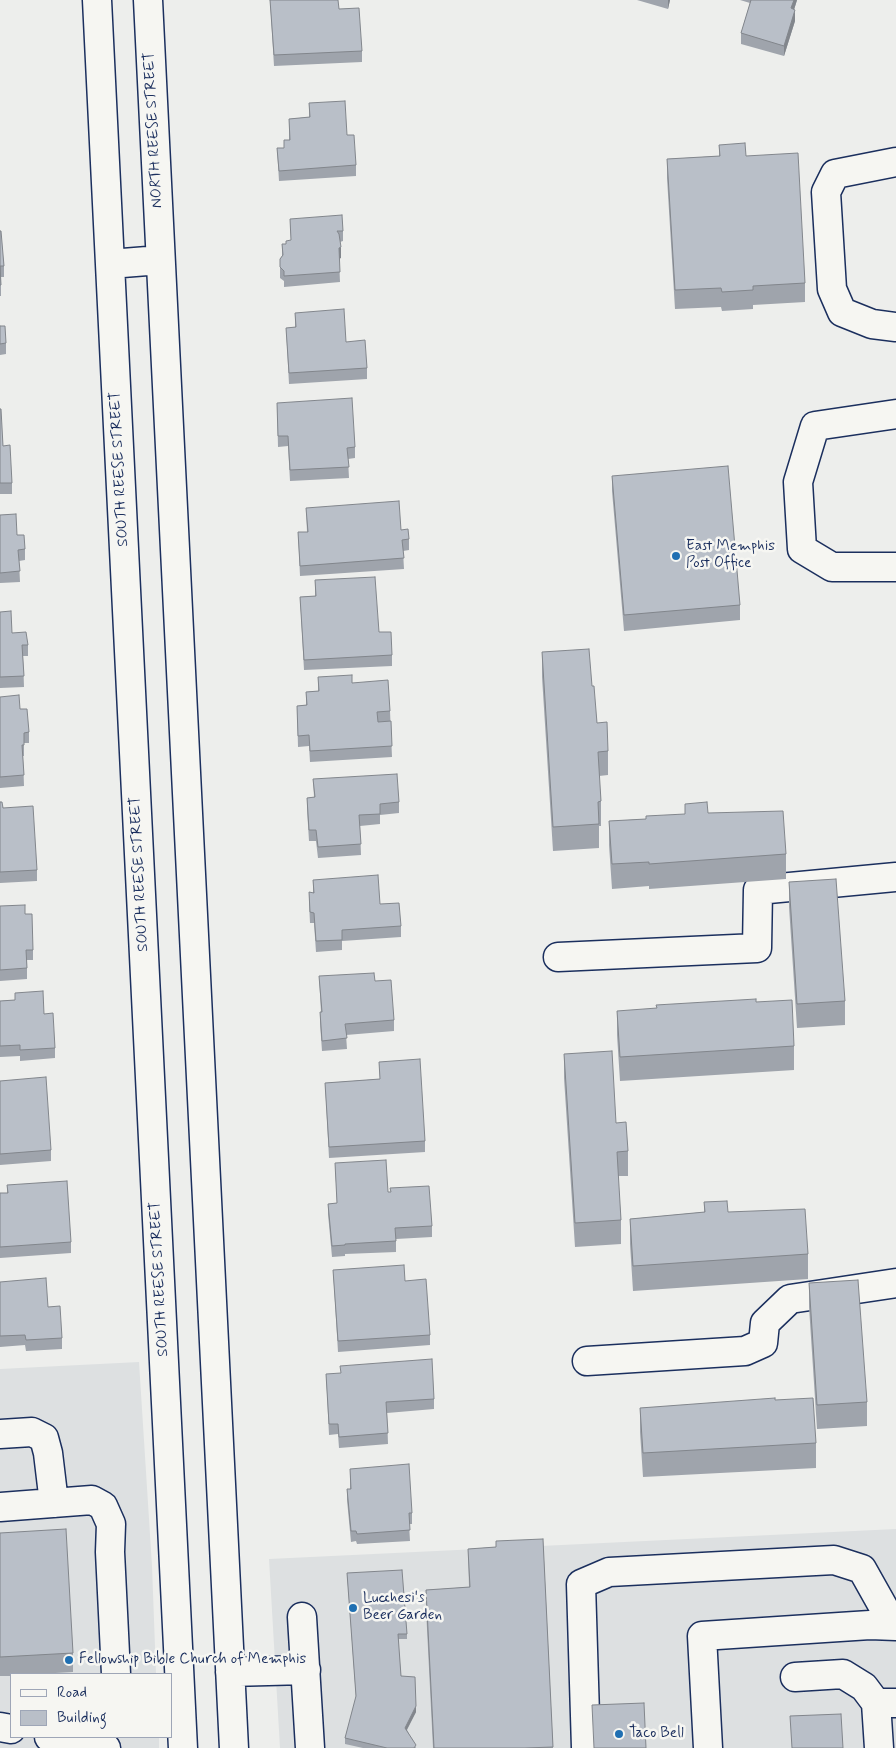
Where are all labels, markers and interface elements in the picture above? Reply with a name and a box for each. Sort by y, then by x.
street label: NORTH REESE STREET [141,51,167,209]
street label: SOUTH REESE STREET [107,391,133,547]
place label: East Memphis Post Office [686,538,775,573]
marker: East Memphis Post Office [670,550,682,562]
street label: SOUTH REESE STREET [127,796,153,952]
street label: SOUTH REESE STREET [147,1201,173,1357]
place label: Lucchesi's Beer Garden [363,1590,442,1625]
marker: Lucchesi's Beer Garden [347,1602,359,1614]
place label: Fellowship Bible Church of Memphis [79,1651,306,1669]
marker: Fellowship Bible Church of Memphis [63,1654,75,1666]
legend [10,1673,172,1738]
text: Road [57,1683,87,1703]
text: Building [57,1708,107,1728]
place label: Taco Bell [629,1725,684,1743]
marker: Taco Bell [613,1728,625,1740]

